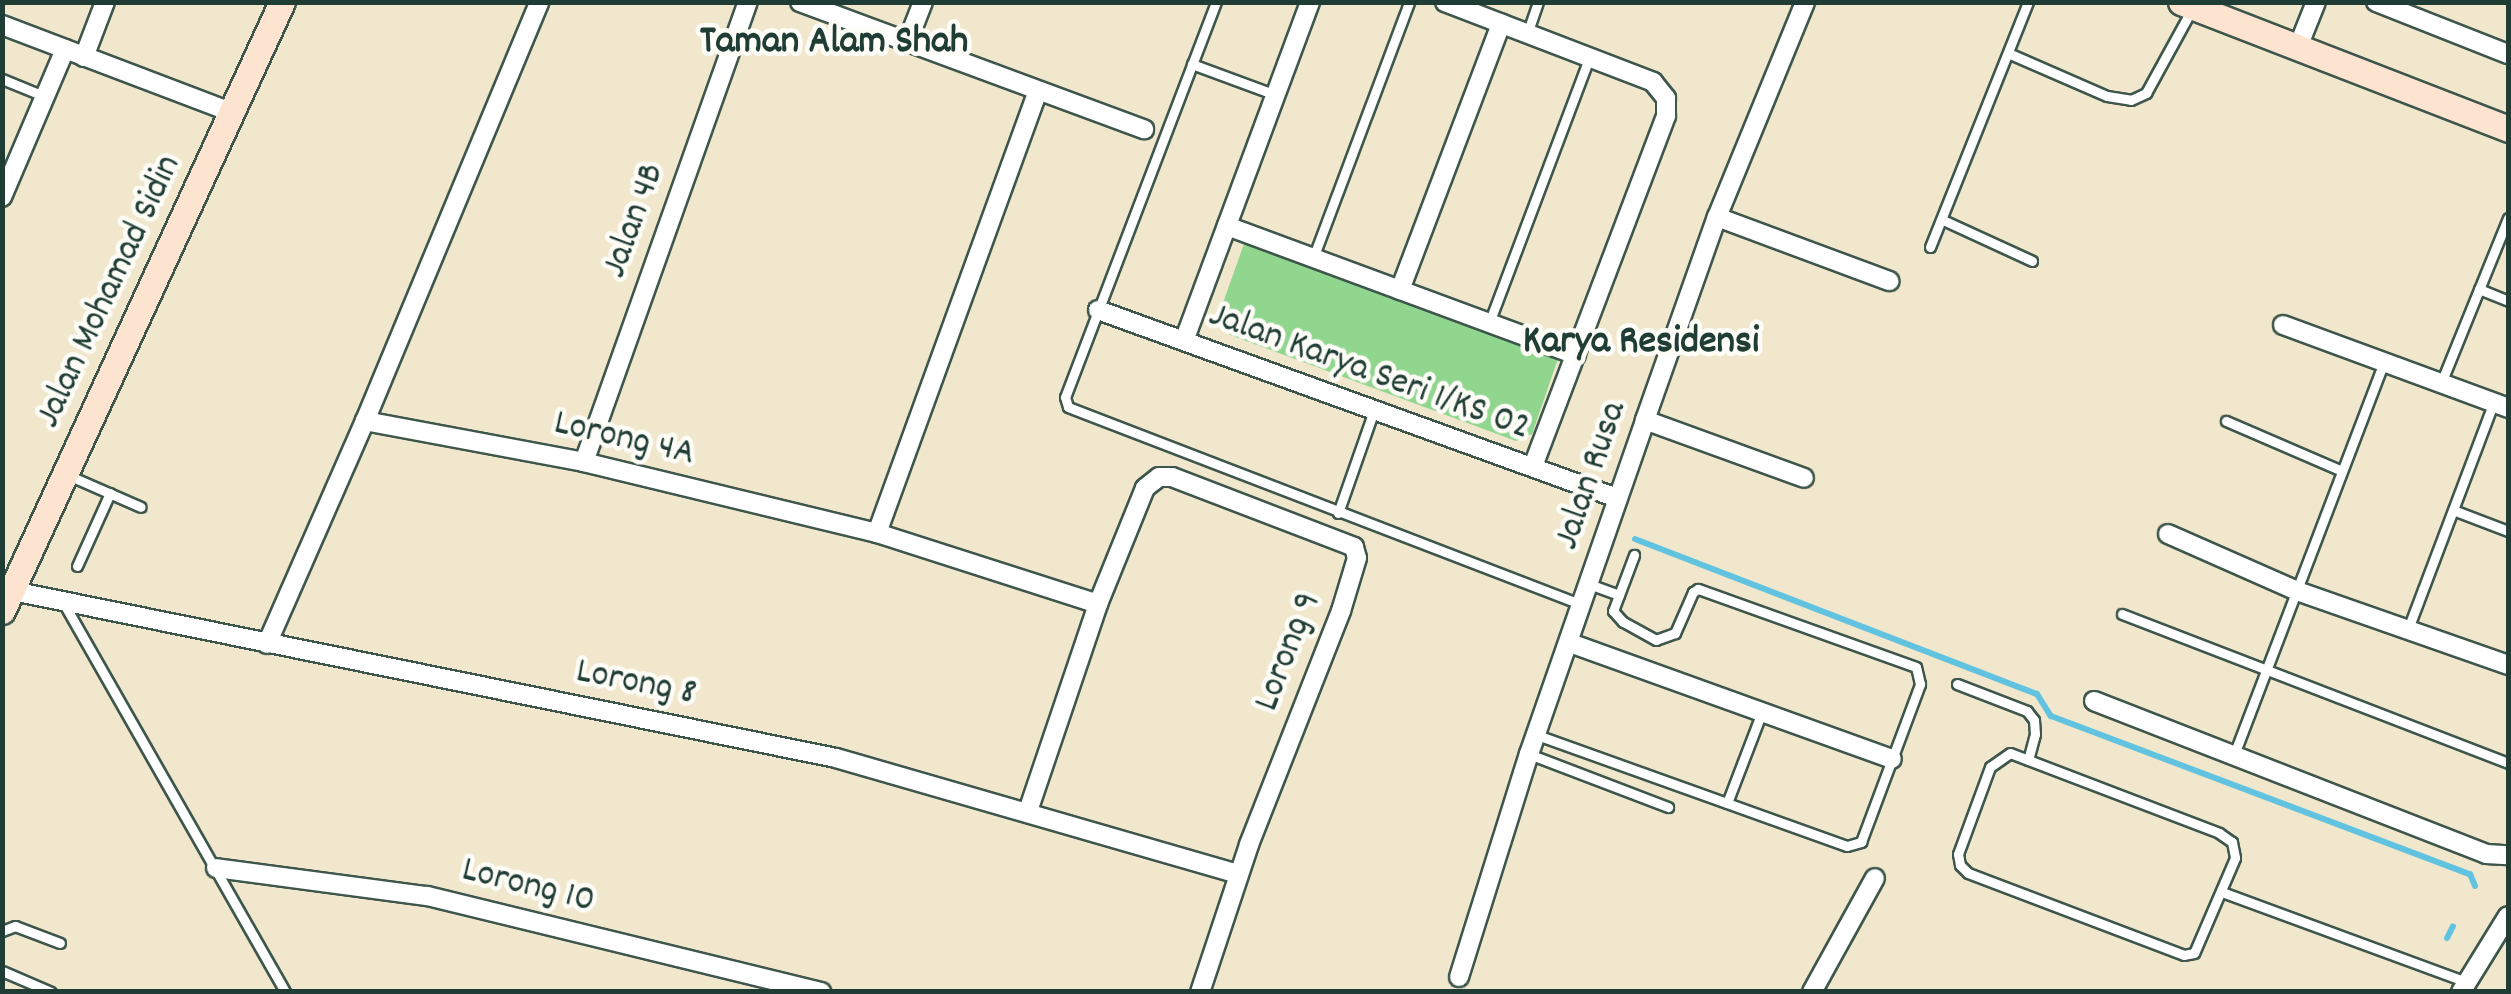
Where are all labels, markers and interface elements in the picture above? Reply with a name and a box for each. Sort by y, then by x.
district label: Taman Alam Shah [700,20,968,68]
street label: Jalan Mohamad Sidin [27,148,193,436]
street label: Jalan 4B [593,157,677,285]
street label: Jalan Karya Seri 1/KS 02 [1202,294,1536,452]
district label: Karya Residensi [1523,320,1759,368]
street label: Jalan Rusa [1545,396,1639,556]
street label: Lorong 4A [549,402,699,478]
street label: Lorong 9 [1246,586,1332,718]
street label: Lorong 8 [572,650,700,718]
street label: Lorong 10 [457,848,599,926]

